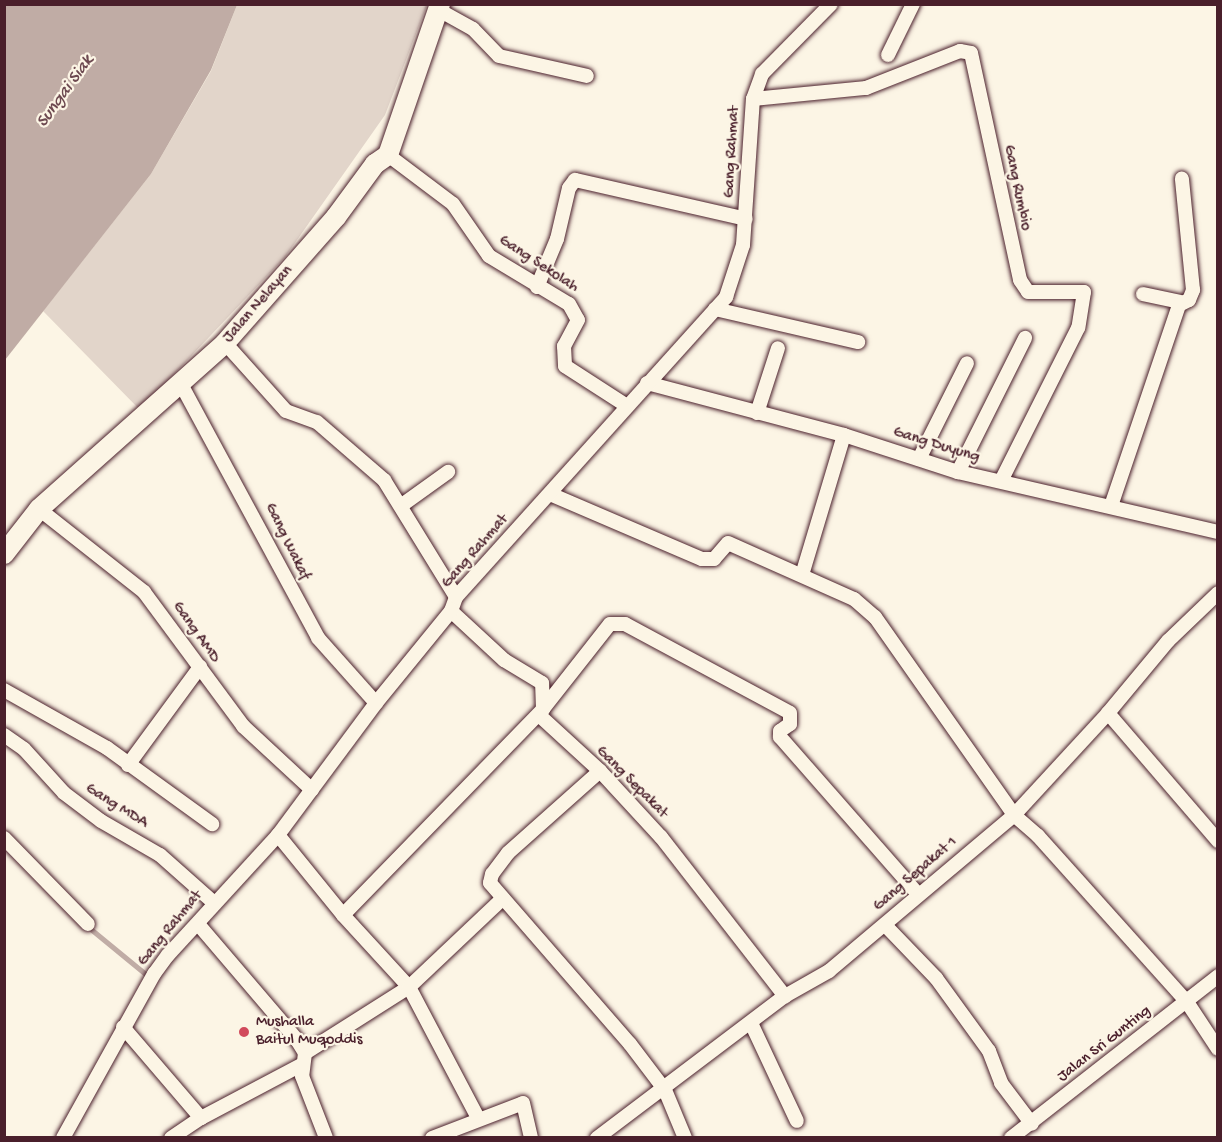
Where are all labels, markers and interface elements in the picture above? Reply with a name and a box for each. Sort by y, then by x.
water label: Sungai Siak [33,52,99,132]
street label: Gang Rahmat [721,106,745,198]
street label: Gang Rumbio [998,143,1034,233]
street label: Gang Sekolah [494,232,582,298]
street label: Jalan Nelayan [220,262,298,348]
street label: Gang Duyung [890,424,982,468]
street label: Gang Wakaf [259,501,313,583]
street label: Gang Rahmat [439,511,513,593]
street label: Gang AMD [167,599,223,667]
street label: Gang Sepakat [591,743,671,823]
street label: Gang MDA [81,780,151,834]
street label: Gang Sepakat 1 [870,833,962,917]
street label: Gang Rahmat [135,887,207,971]
street label: Jalan Sri Gunting [1054,1003,1156,1087]
place label: Mushalla Baitul Muqoddis [256,1013,362,1051]
marker: Mushalla Baitul Muqoddis [237,1025,251,1039]

